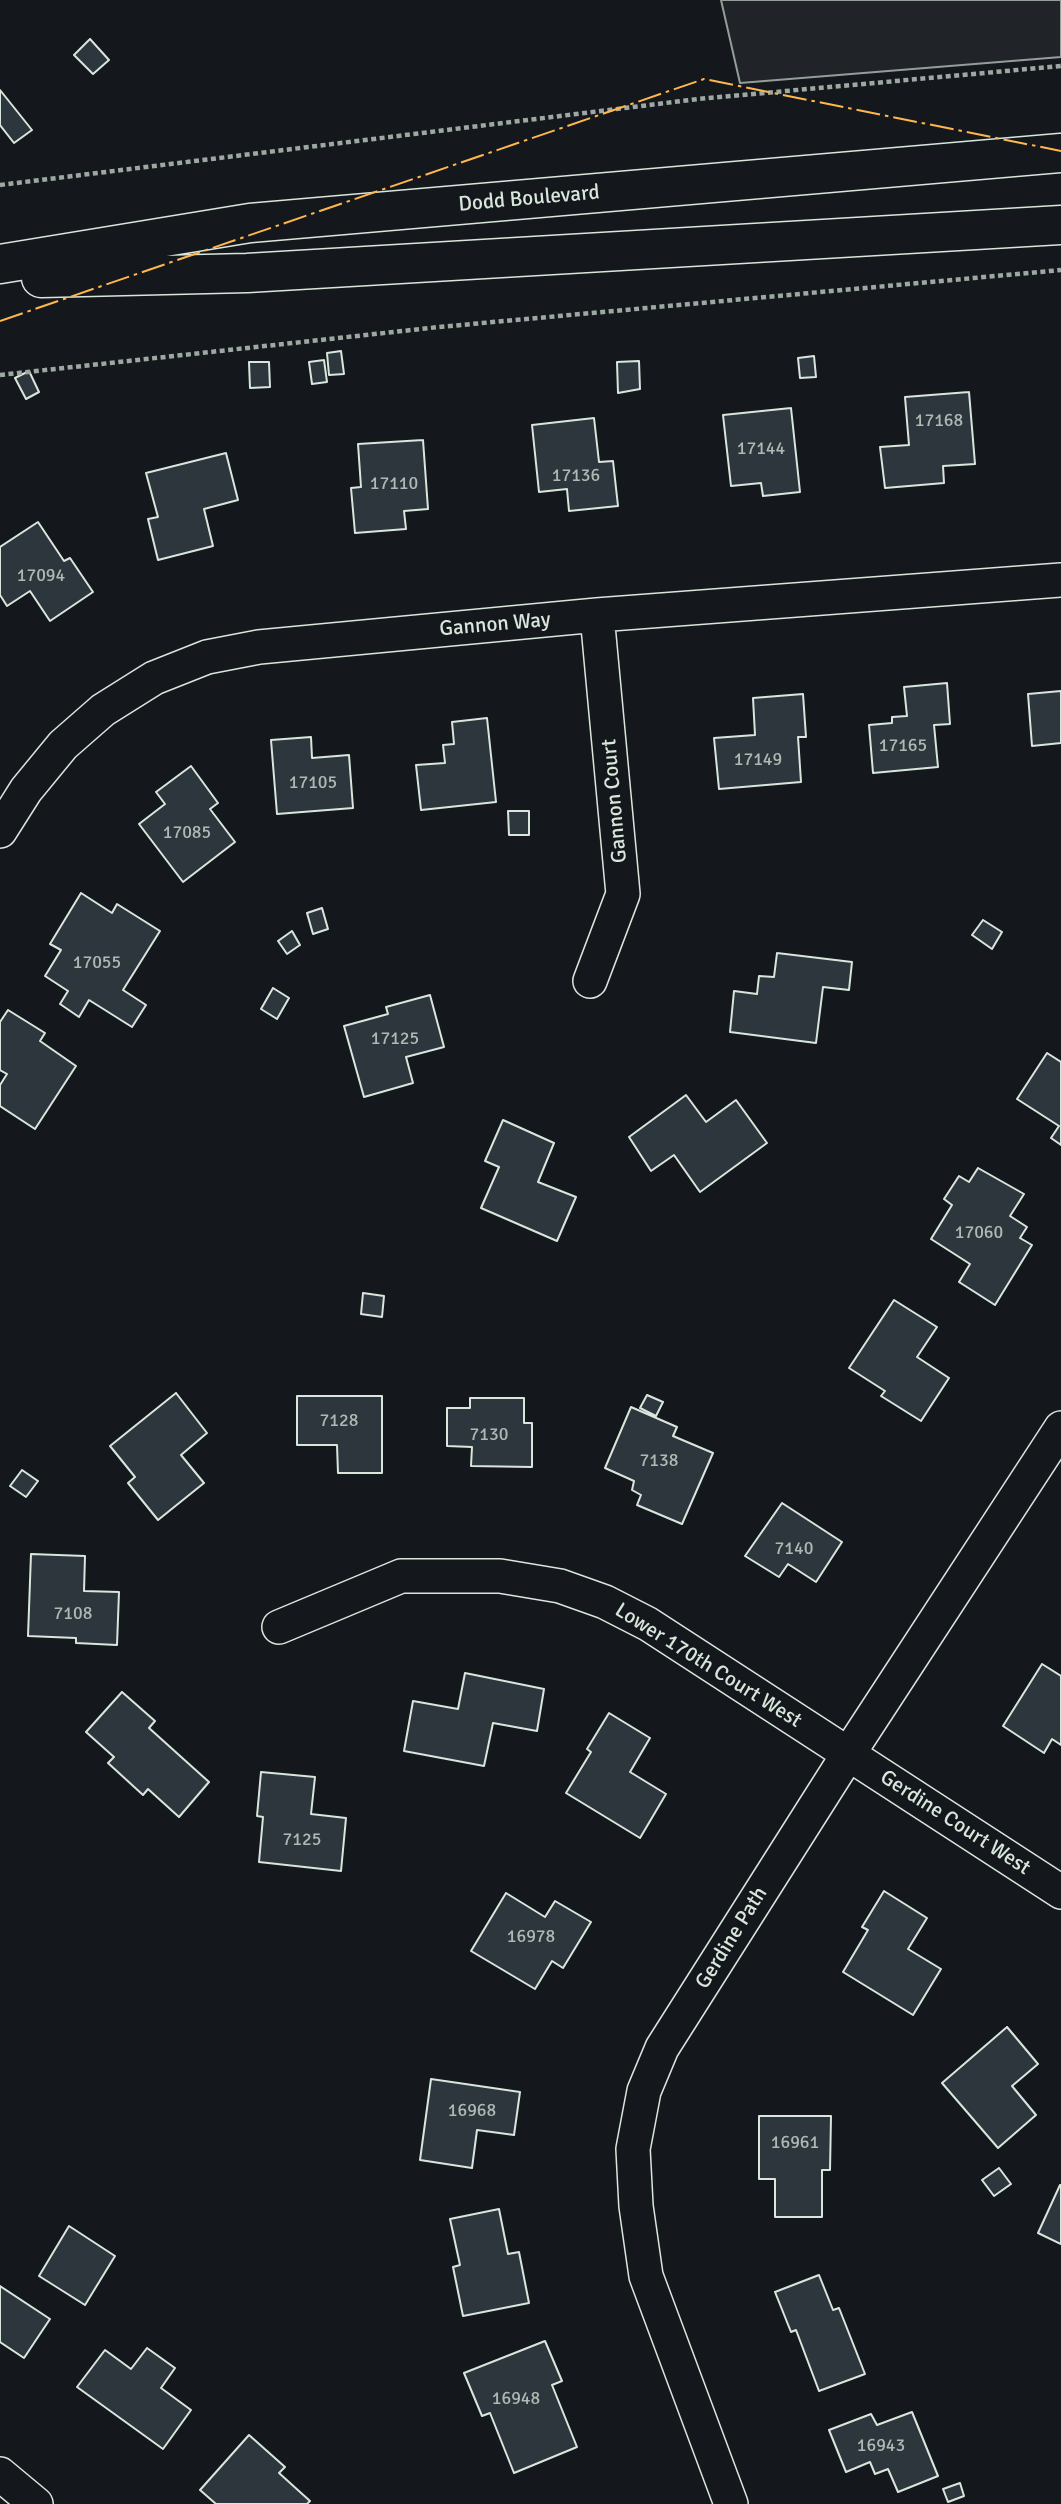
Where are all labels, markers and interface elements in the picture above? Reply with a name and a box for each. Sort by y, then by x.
street label: Dodd Boulevard [457,180,601,218]
house number: 17168 [915,410,963,432]
house number: 17144 [737,438,785,460]
house number: 17136 [552,465,600,487]
house number: 17110 [370,473,418,495]
house number: 17094 [17,565,65,587]
street label: Gannon Way [438,608,552,642]
house number: 17165 [879,735,927,757]
street label: Gannon Court [597,738,633,864]
house number: 17149 [734,749,782,771]
house number: 17105 [289,772,337,794]
house number: 17085 [163,822,211,844]
house number: 17055 [73,952,121,974]
house number: 17125 [371,1028,419,1050]
house number: 17060 [955,1222,1003,1244]
house number: 7128 [320,1410,358,1432]
house number: 7130 [470,1424,508,1446]
house number: 7138 [640,1450,678,1472]
house number: 7140 [775,1538,813,1560]
street label: Lower 170th Court West [610,1598,806,1734]
house number: 7108 [54,1603,92,1625]
street label: Gerdine Court West [875,1765,1035,1881]
house number: 7125 [283,1829,321,1851]
street label: Gerdine Path [691,1882,773,1994]
house number: 16978 [507,1926,555,1948]
house number: 16968 [448,2100,496,2122]
house number: 16961 [771,2132,819,2154]
house number: 16948 [492,2388,540,2410]
house number: 16943 [857,2435,905,2457]

